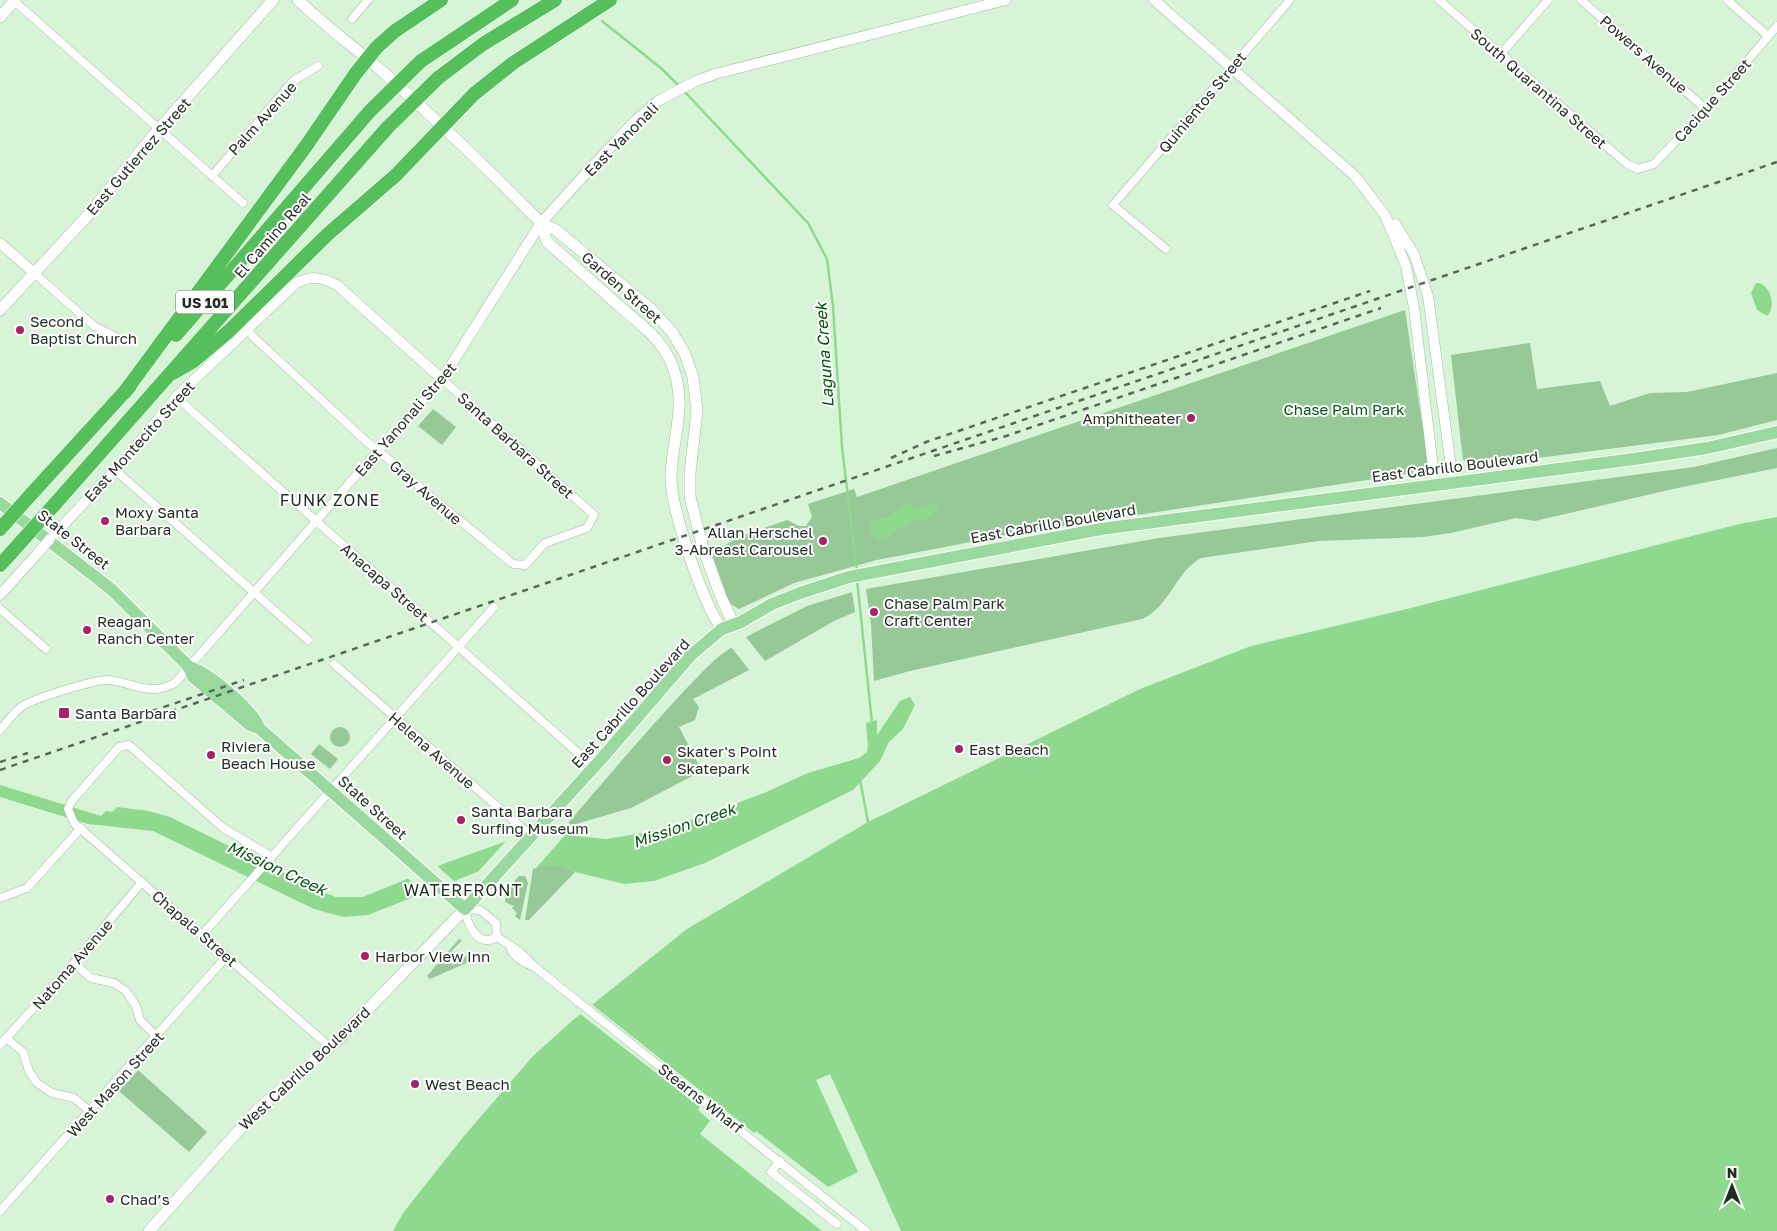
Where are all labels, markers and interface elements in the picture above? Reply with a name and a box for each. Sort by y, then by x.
street label: Powers Avenue [1597,11,1692,97]
street label: South Quarantina Street [1467,24,1611,152]
street label: Quinientos Street [1155,48,1249,156]
street label: Cacique Street [1670,55,1754,145]
street label: Palm Avenue [224,77,300,159]
street label: East Gutierrez Street [82,94,194,218]
street label: East Yanonali [580,98,662,180]
street label: El Camino Real [230,188,314,282]
street label: Garden Street [578,247,666,327]
road number: US 101 [176,290,234,314]
water label: Laguna Creek [810,300,838,408]
place label: Second Baptist Church [30,312,137,347]
marker: Second Baptist Church [14,324,26,336]
street label: East Yanonali Street [351,358,459,480]
street label: East Montecito Street [80,377,198,505]
street label: Santa Barbara Street [454,388,578,502]
park label: Chase Palm Park [1284,400,1405,418]
place label: Amphitheater [1082,409,1181,427]
marker: Amphitheater [1185,412,1197,424]
street label: East Cabrillo Boulevard [1371,447,1539,485]
street label: Gray Avenue [386,456,466,528]
district label: FUNK ZONE [280,490,380,510]
street label: East Cabrillo Boulevard [969,500,1137,546]
place label: Moxy Santa Barbara [115,503,199,538]
street label: State Street [34,505,114,573]
marker: Moxy Santa Barbara [99,515,111,527]
place label: Allan Herschel 3-Abreast Carousel [675,523,813,558]
marker: Allan Herschel 3-Abreast Carousel [817,535,829,547]
street label: Anacapa Street [337,539,433,625]
place label: Chase Palm Park Craft Center [884,594,1005,629]
marker: Chase Palm Park Craft Center [868,606,880,618]
place label: Reagan Ranch Center [97,612,195,647]
marker: Reagan Ranch Center [81,624,93,636]
street label: East Cabrillo Boulevard [567,635,693,771]
place label: Santa Barbara [75,704,177,722]
marker: Santa Barbara [57,706,71,720]
street label: Helena Avenue [385,708,479,792]
place label: Riviera Beach House [221,737,316,772]
place label: East Beach [969,740,1049,758]
place label: Skater's Point Skatepark [677,742,777,777]
marker: East Beach [953,743,965,755]
marker: Riviera Beach House [205,749,217,761]
marker: Skater's Point Skatepark [661,754,673,766]
street label: State Street [335,771,411,843]
water label: Mission Creek [630,797,740,852]
place label: Santa Barbara Surfing Museum [471,802,589,837]
marker: Santa Barbara Surfing Museum [455,814,467,826]
water label: Mission Creek [224,836,332,901]
district label: WATERFRONT [404,880,522,900]
street label: Chapala Street [149,886,241,970]
street label: Natoma Avenue [28,915,116,1013]
place label: Harbor View Inn [375,947,490,965]
marker: Harbor View Inn [359,950,371,962]
street label: West Cabrillo Boulevard [235,1003,373,1133]
street label: West Mason Street [63,1027,167,1141]
street label: Stearns Wharf [655,1059,748,1137]
place label: West Beach [425,1075,510,1093]
marker: West Beach [409,1078,421,1090]
north arrow [1707,1161,1757,1211]
text: N [1727,1164,1737,1181]
place label: Chad’s [120,1190,170,1208]
marker: Chad’s [104,1193,116,1205]

